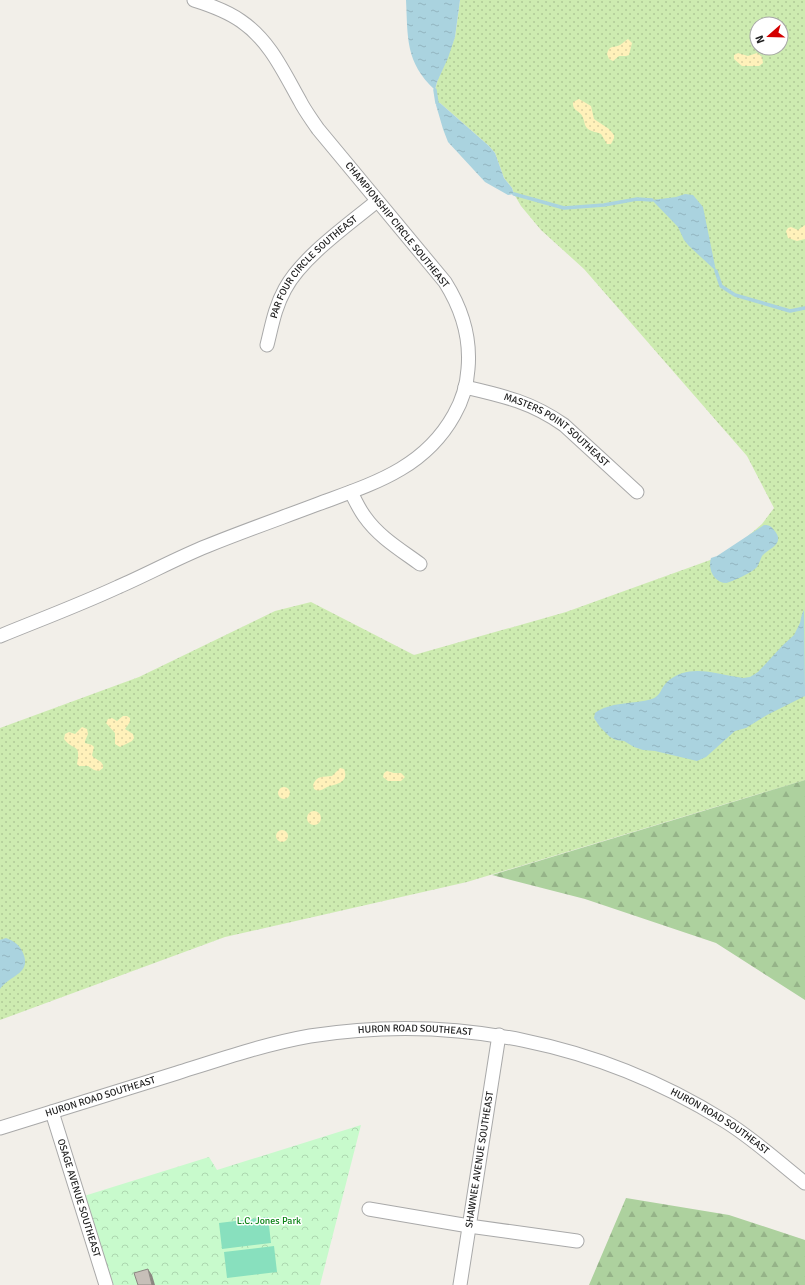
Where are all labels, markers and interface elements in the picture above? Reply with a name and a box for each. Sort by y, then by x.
north arrow [749,16,789,56]
text: N [753,33,767,45]
street label: CHAMPIONSHIP CIRCLE SOUTHEAST [343,160,452,290]
street label: PAR FOUR CIRCLE SOUTHEAST [268,213,360,320]
street label: MASTERS POINT SOUTHEAST [502,391,612,469]
street label: HURON ROAD SOUTHEAST [357,1022,473,1038]
street label: HURON ROAD SOUTHEAST [44,1074,157,1120]
street label: HURON ROAD SOUTHEAST [668,1086,771,1157]
street label: SHAWNEE AVENUE SOUTHEAST [463,1090,496,1229]
street label: OSAGE AVENUE SOUTHEAST [55,1137,103,1259]
park label: L.C. Jones Park [237,1215,301,1227]

